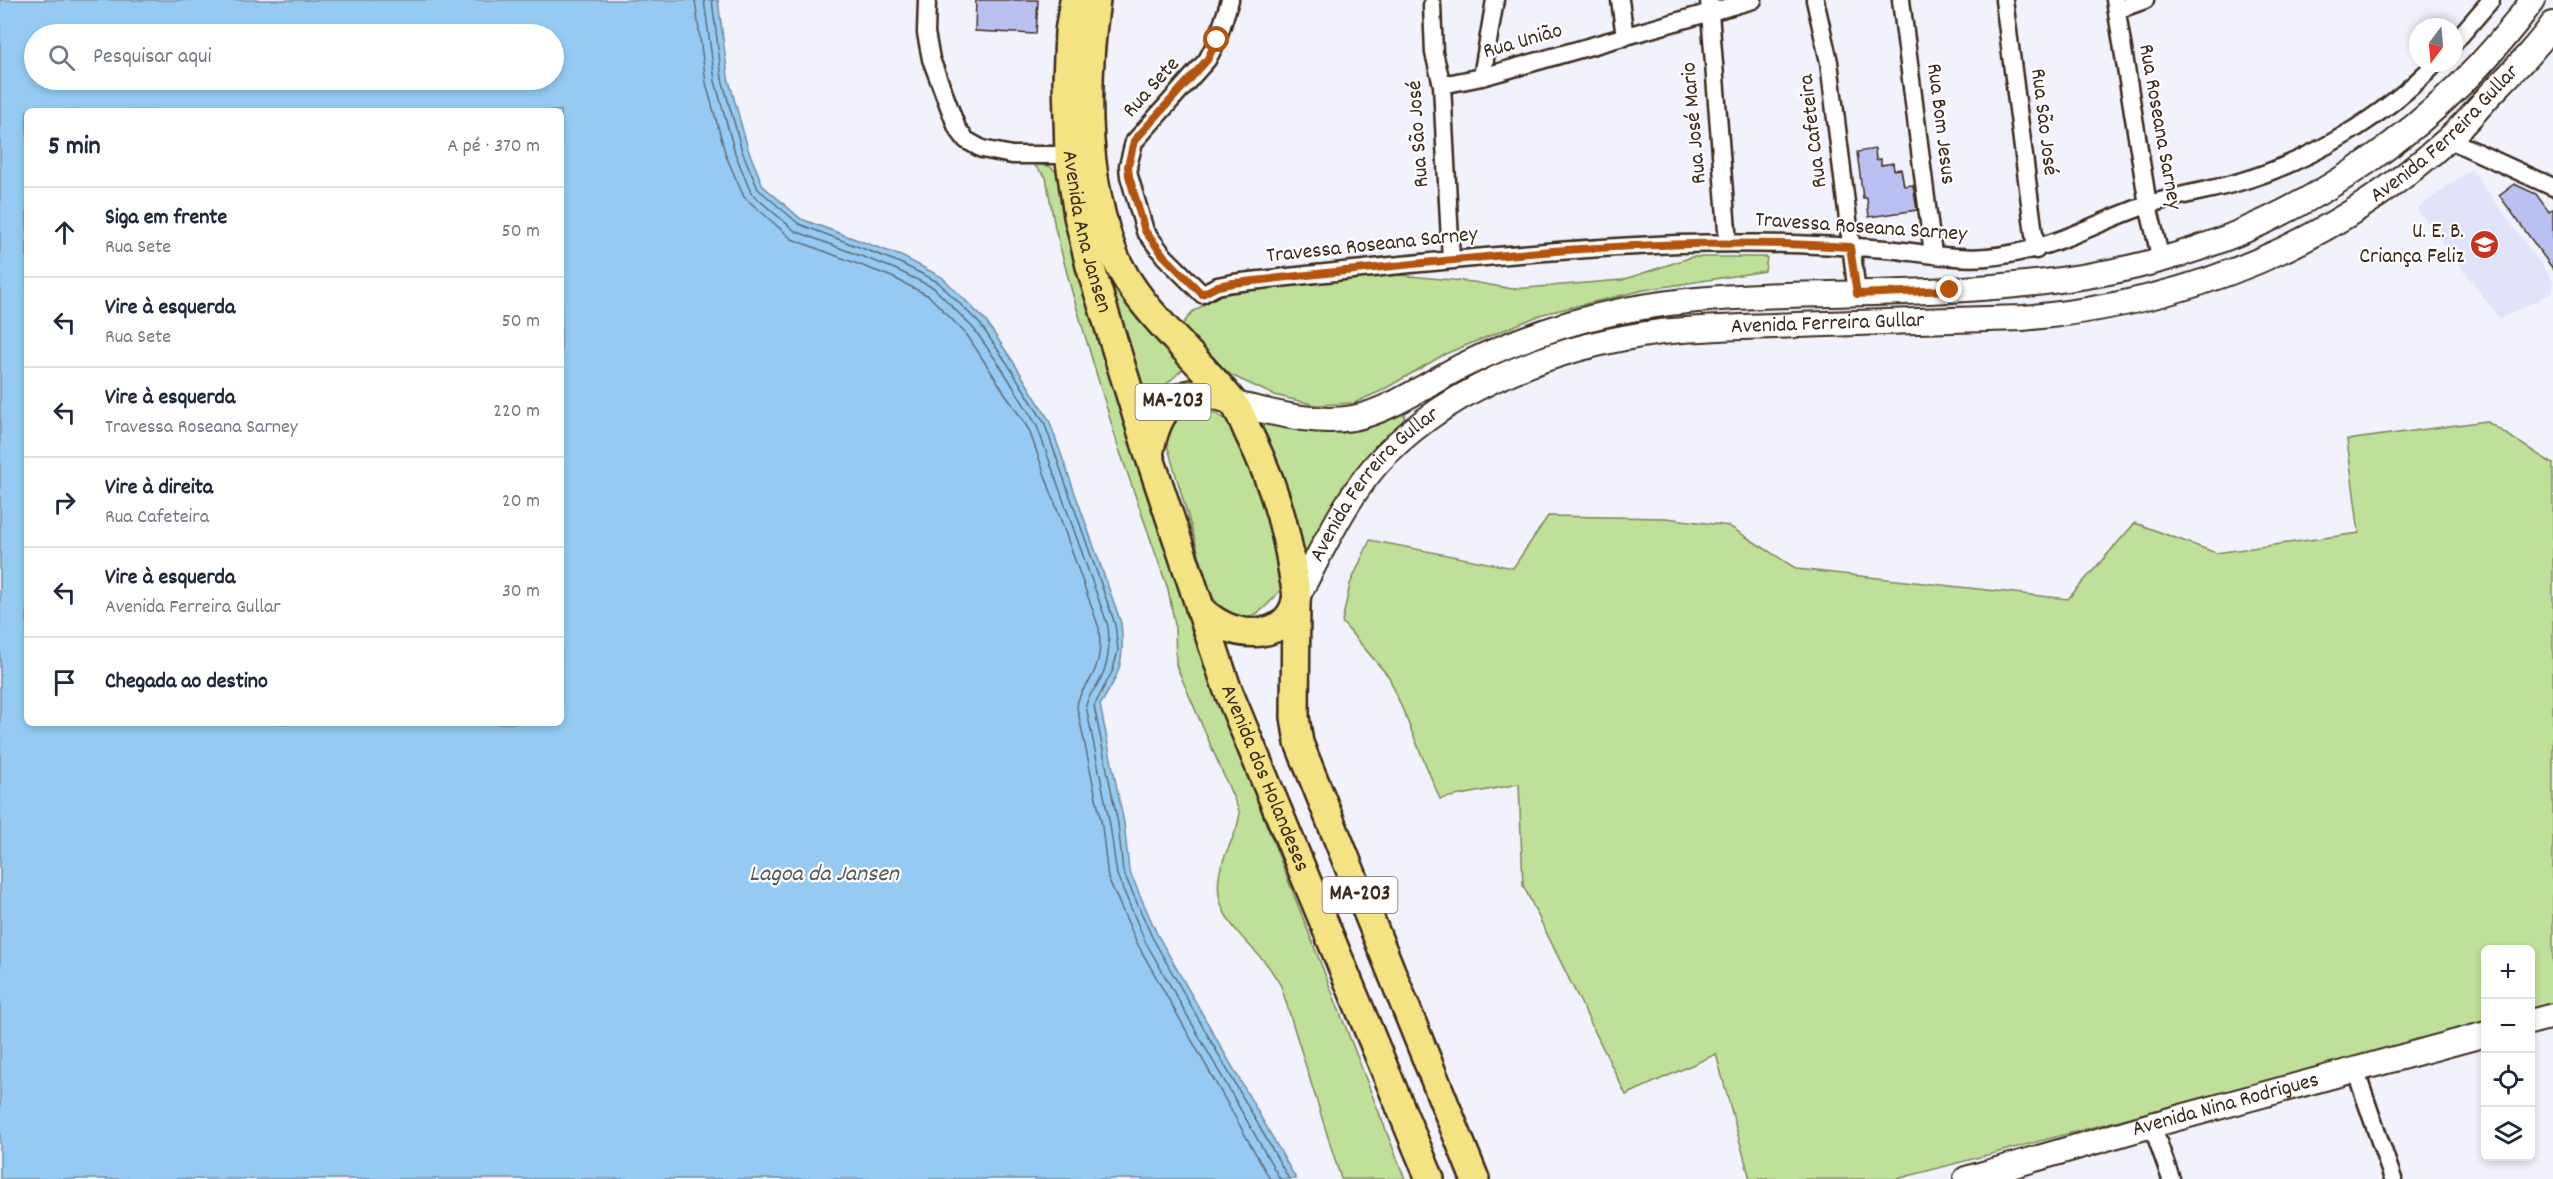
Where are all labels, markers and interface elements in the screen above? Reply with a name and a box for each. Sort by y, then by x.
street label: Rua União [1480,16,1566,68]
north arrow [2409,18,2463,72]
search box [24,24,564,90]
route start [1203,26,1229,52]
icon: search [45,41,78,74]
text: Pesquisar aqui [93,42,212,73]
street label: Rua Roseana Sarney [2129,42,2189,213]
street label: Rua Sete [1116,51,1188,125]
street label: Avenida Ferreira Gullar [2364,57,2527,211]
street label: Rua José Mario [1674,61,1716,185]
street label: Rua Bom Jesus [1917,62,1963,186]
street label: Rua São José [2021,67,2065,177]
street label: Rua Cafeteira [1792,72,1836,190]
street label: Rua São José [1400,79,1438,189]
text: 5 min [48,129,101,166]
text: A pé · 370 m [447,133,540,161]
street label: Avenida Ana Jansen [1053,148,1119,317]
text: Siga em frente [105,203,227,234]
street label: Travessa Roseana Sarney [1754,205,1969,251]
icon: ahead [48,216,81,249]
place label: U. E. B. Criança Feliz [2359,217,2465,273]
text: 50 m [502,218,540,246]
street label: Travessa Roseana Sarney [1265,219,1480,273]
school or university icon: U. E. B. Criança Feliz [2469,229,2501,261]
text: Rua Sete [105,234,171,262]
route end [1936,276,1962,302]
text: Vire à esquerda [105,293,235,324]
street label: Avenida Ferreira Gullar [1730,305,1926,343]
icon: left [48,306,81,339]
text: 50 m [502,308,540,336]
text: Rua Sete [105,324,171,352]
text: Vire à esquerda [105,383,235,414]
road number: MA-203 [1136,384,1210,420]
icon: left [48,396,81,429]
text: 220 m [493,398,540,426]
street label: Avenida Ferreira Gullar [1302,399,1446,568]
text: Travessa Roseana Sarney [105,414,298,442]
text: Vire à direita [105,473,213,504]
icon: right [48,486,81,519]
text: 20 m [502,488,540,516]
text: Rua Cafeteira [105,504,209,532]
text: Vire à esquerda [105,563,235,594]
icon: left [48,576,81,609]
text: 30 m [502,578,540,606]
text: Avenida Ferreira Gullar [105,594,281,622]
icon: arrive [48,666,81,699]
text: Chegada ao destino [105,667,268,698]
street label: Avenida dos Holandeses [1212,680,1317,877]
water label: Lagoa da Jansen [749,858,900,892]
road number: MA-203 [1322,877,1398,913]
map controls [2481,945,2535,1161]
button: + [2481,945,2535,999]
button: − [2481,999,2535,1053]
button: locate [2481,1053,2535,1107]
street label: Avenida Nina Rodrigues [2129,1065,2323,1145]
button: layers [2481,1107,2535,1161]

